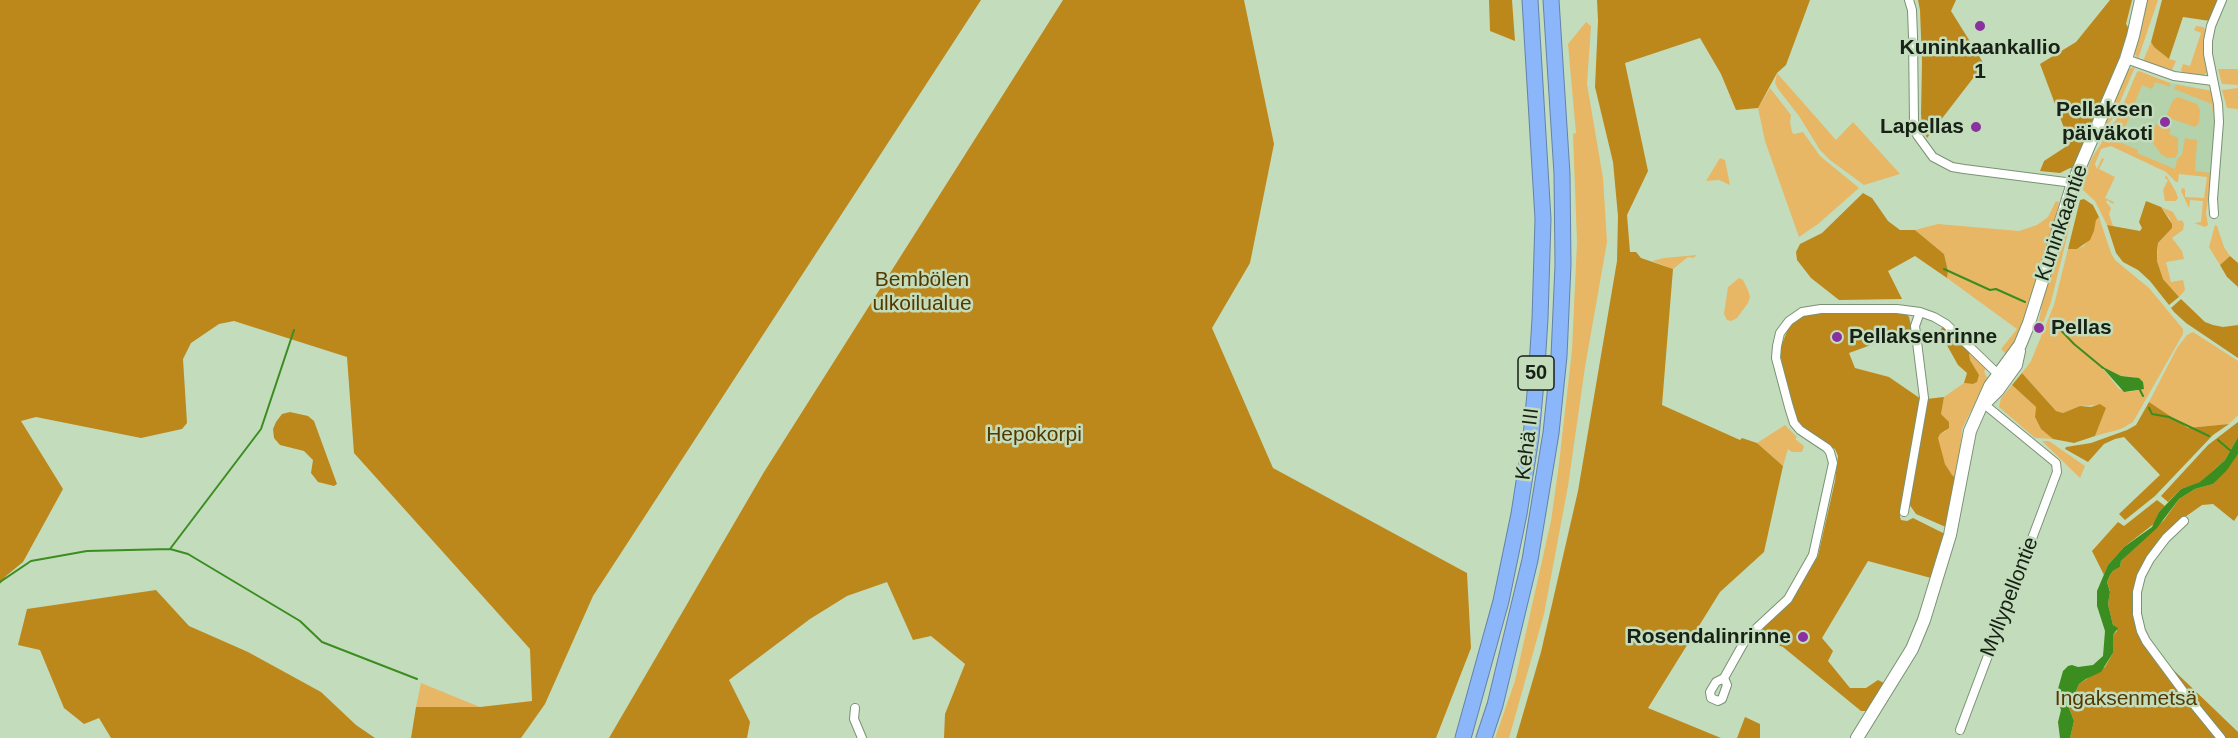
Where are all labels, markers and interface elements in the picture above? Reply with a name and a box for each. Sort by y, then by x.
marker: Kuninkaankallio 1 [1973,19,1987,33]
place label: Kuninkaankallio 1 [1899,35,2061,85]
place label: Pellaksen päiväkoti [2056,97,2153,147]
place label: Lapellas [1880,114,1964,140]
marker: Pellaksen päiväkoti [2158,115,2172,129]
marker: Lapellas [1969,120,1983,134]
street label: Kuninkaantie [2030,161,2094,285]
park label: Bembölen ulkoilualue [872,267,972,317]
place label: Pellas [2051,315,2112,341]
marker: Pellas [2032,321,2046,335]
place label: Pellaksenrinne [1849,324,1997,350]
marker: Pellaksenrinne [1830,330,1844,344]
road number: 50 [1518,356,1554,390]
street label: Kehä III [1511,407,1545,481]
park label: Hepokorpi [986,422,1082,448]
street label: Myllypellontie [1976,534,2044,660]
place label: Rosendalinrinne [1626,624,1791,650]
marker: Rosendalinrinne [1796,630,1810,644]
park label: Ingaksenmetsä [2055,686,2197,712]

